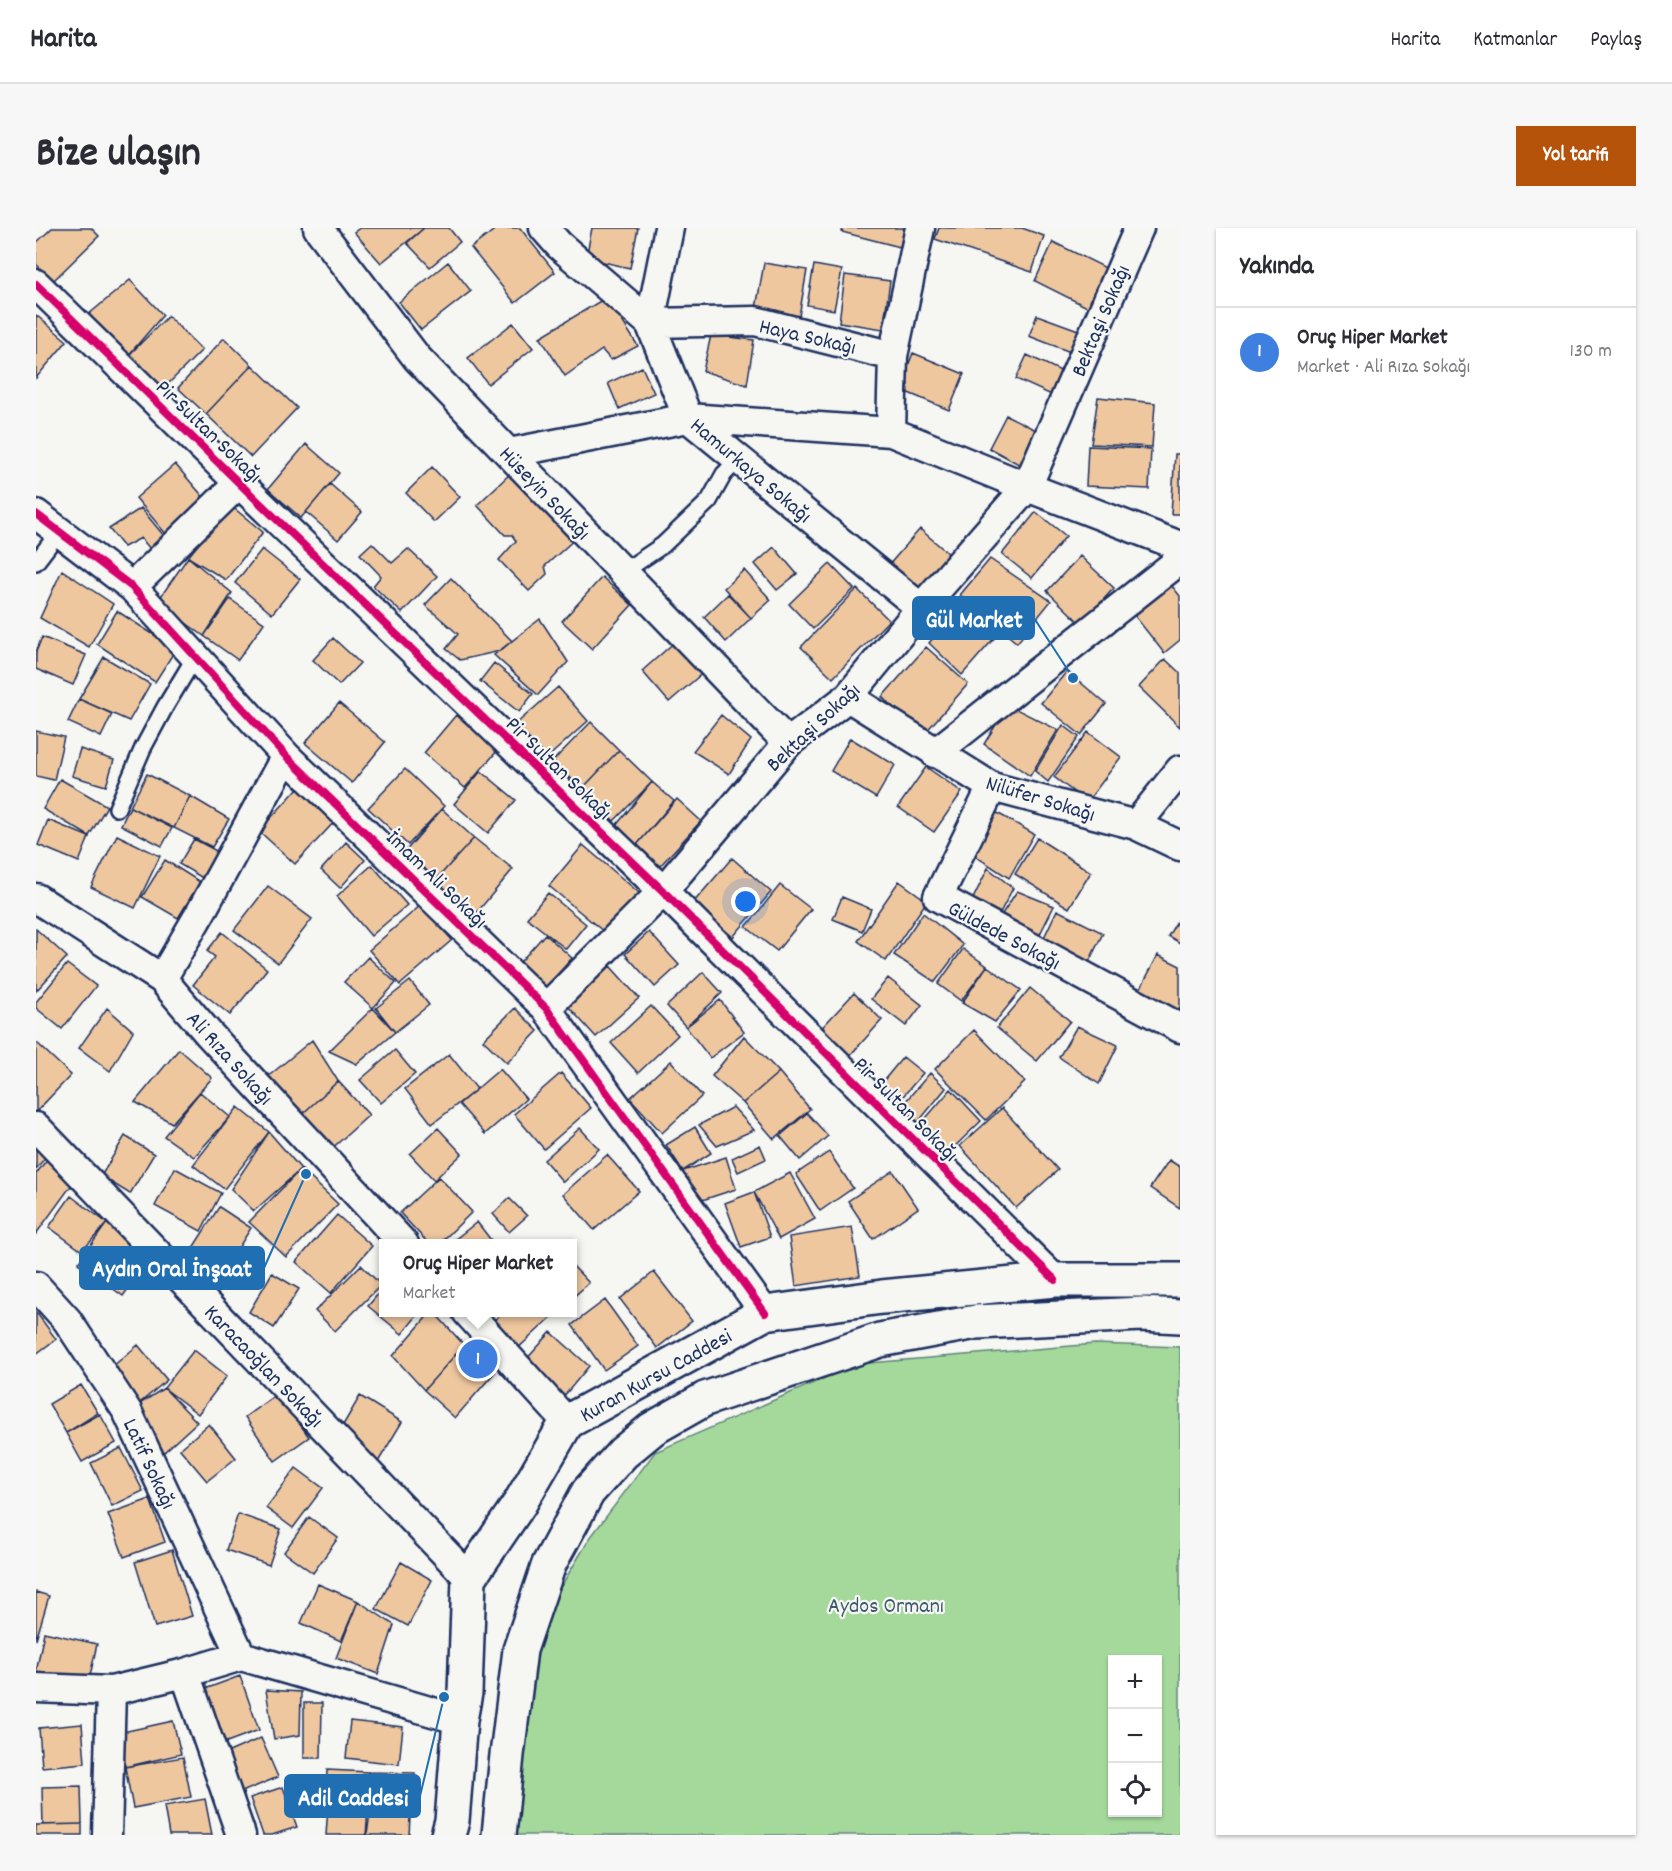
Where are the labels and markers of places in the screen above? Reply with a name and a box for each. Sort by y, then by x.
callout: Gül Market [913,597,1034,639]
callout: Aydın Oral İnşaat [80,1247,264,1289]
pin: 1 [458,1336,498,1382]
callout: Adil Caddesi [285,1775,420,1817]

